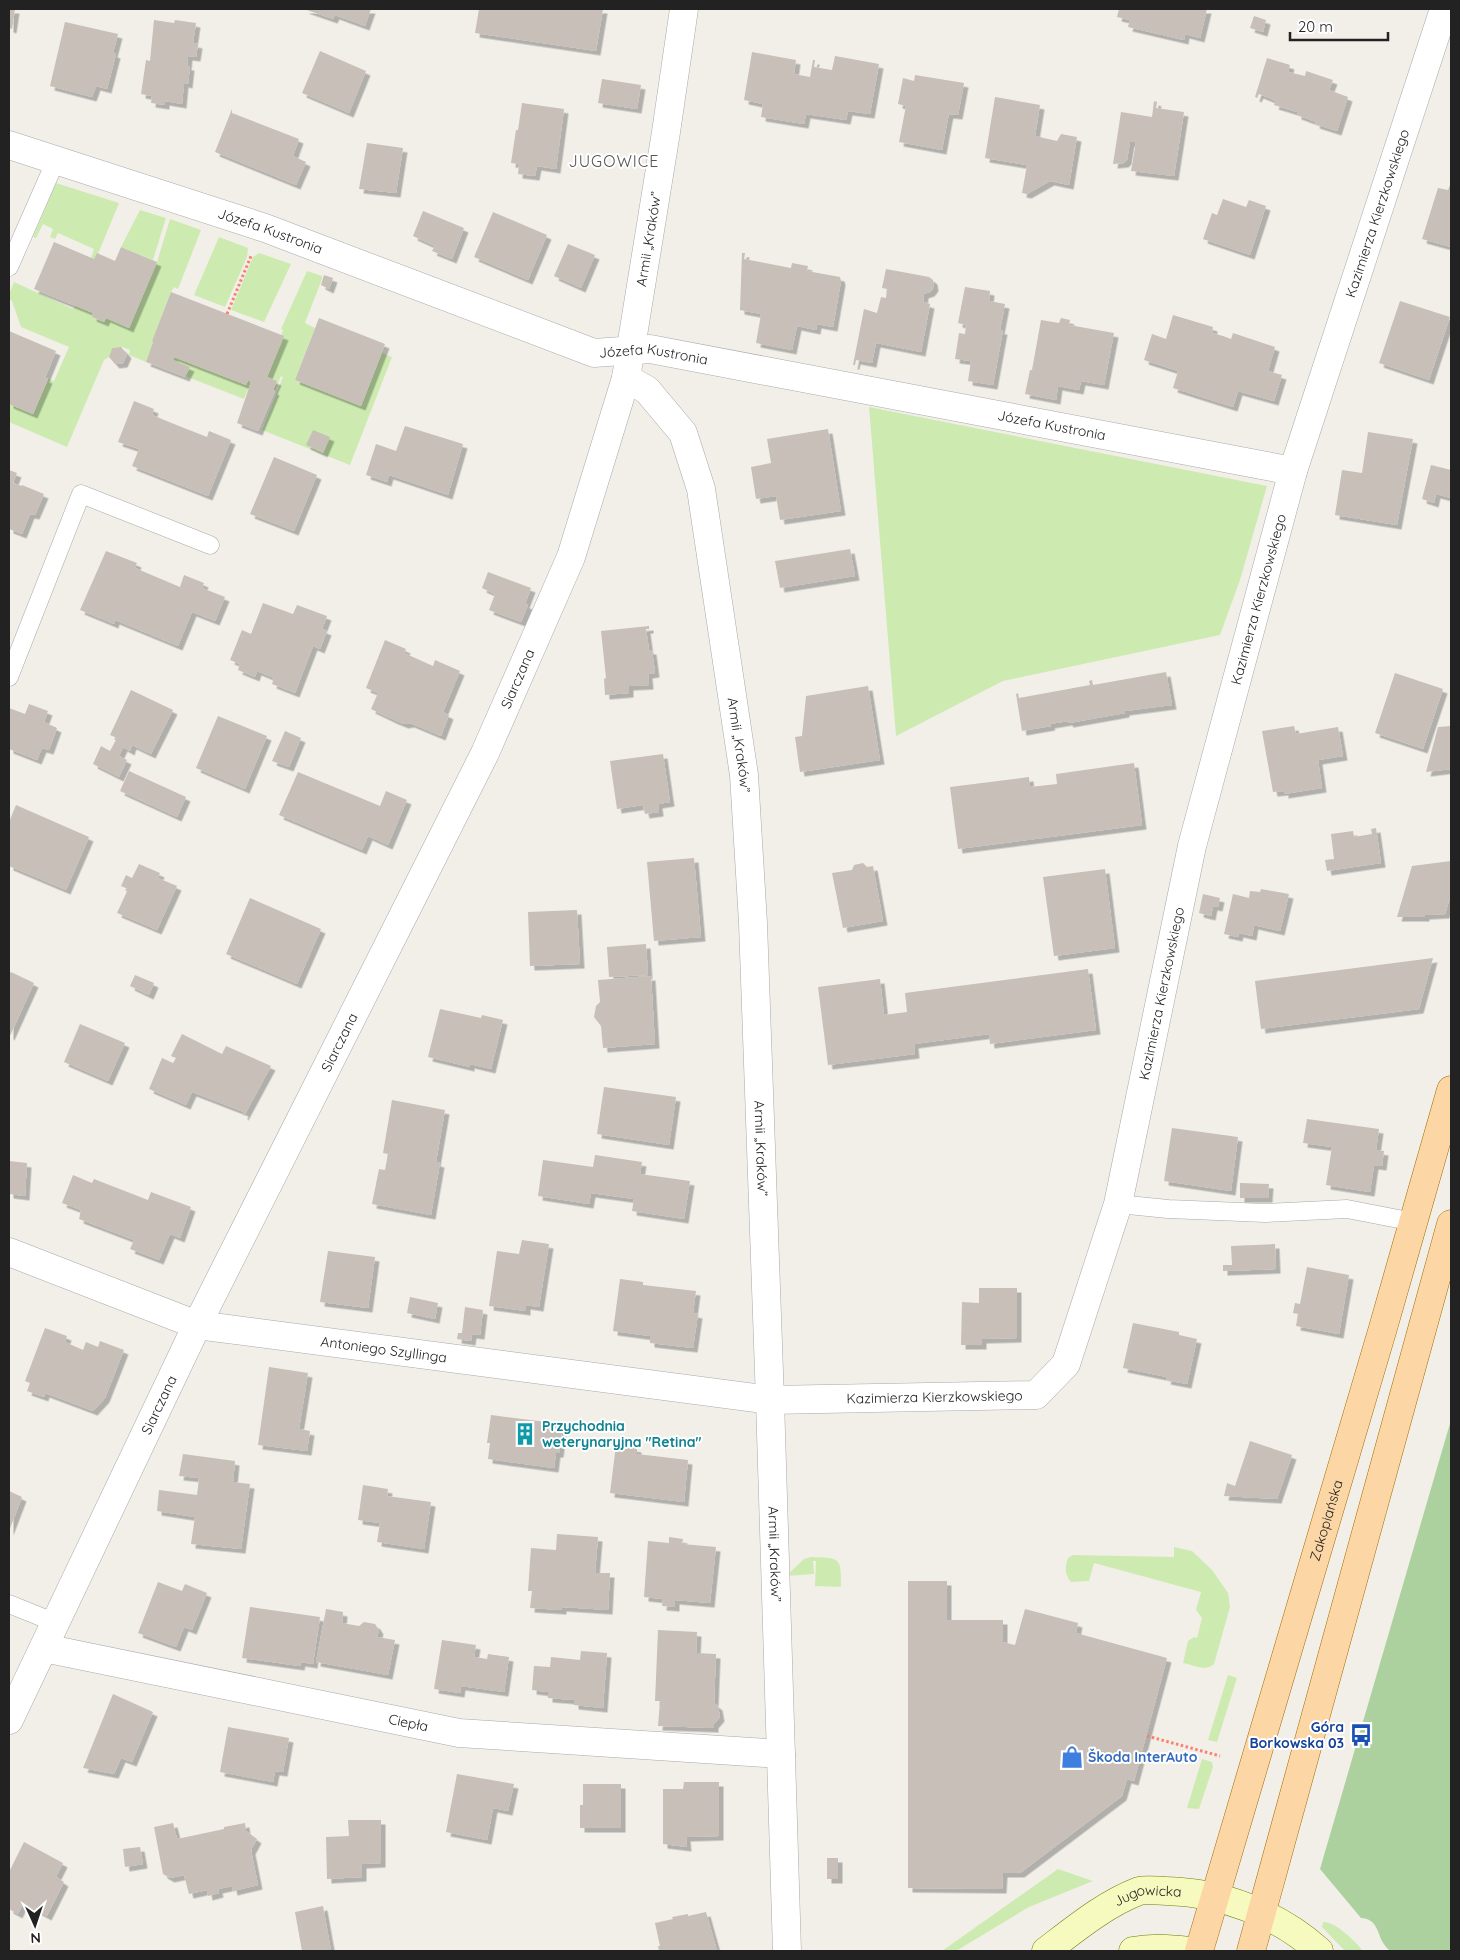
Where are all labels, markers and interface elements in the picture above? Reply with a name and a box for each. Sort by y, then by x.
scale bar [1290,10,1388,42]
text: 20 m [1298,17,1333,36]
street label: Kazimierza Kierzkowskiego [1341,127,1413,300]
district label: JUGOWICE [569,151,659,171]
street label: Armii „Kraków” [632,190,665,288]
street label: Józefa Kustronia [216,204,325,258]
street label: Józefa Kustronia [598,340,709,369]
street label: Józefa Kustronia [996,406,1107,444]
street label: Kazimierza Kierzkowskiego [1227,512,1290,687]
street label: Siarczana [497,646,539,711]
street label: Armii „Kraków” [723,696,754,793]
street label: Kazimierza Kierzkowskiego [1135,905,1188,1082]
street label: Siarczana [317,1010,362,1075]
street label: Armii „Kraków” [750,1100,772,1197]
street label: Antoniego Szyllinga [319,1332,448,1367]
street label: Siarczana [137,1372,181,1437]
street label: Kazimierza Kierzkowskiego [846,1386,1023,1408]
place label: Przychodnia weterynaryjna "Retina" [542,1417,702,1451]
building icon: Przychodnia weterynaryjna "Retina" [512,1421,538,1447]
street label: Zakopiańska [1306,1478,1347,1563]
street label: Armii „Kraków” [764,1506,785,1602]
street label: Ciepła [387,1710,430,1736]
place label: Góra Borkowska 03 [1249,1718,1344,1752]
bus stop icon: Góra Borkowska 03 [1348,1722,1374,1748]
shop icon: Škoda InterAuto [1059,1744,1085,1770]
place label: Škoda InterAuto [1088,1748,1198,1766]
street label: Jugowicka [1111,1881,1182,1910]
north arrow [10,1900,60,1950]
text: N [30,1929,41,1947]

